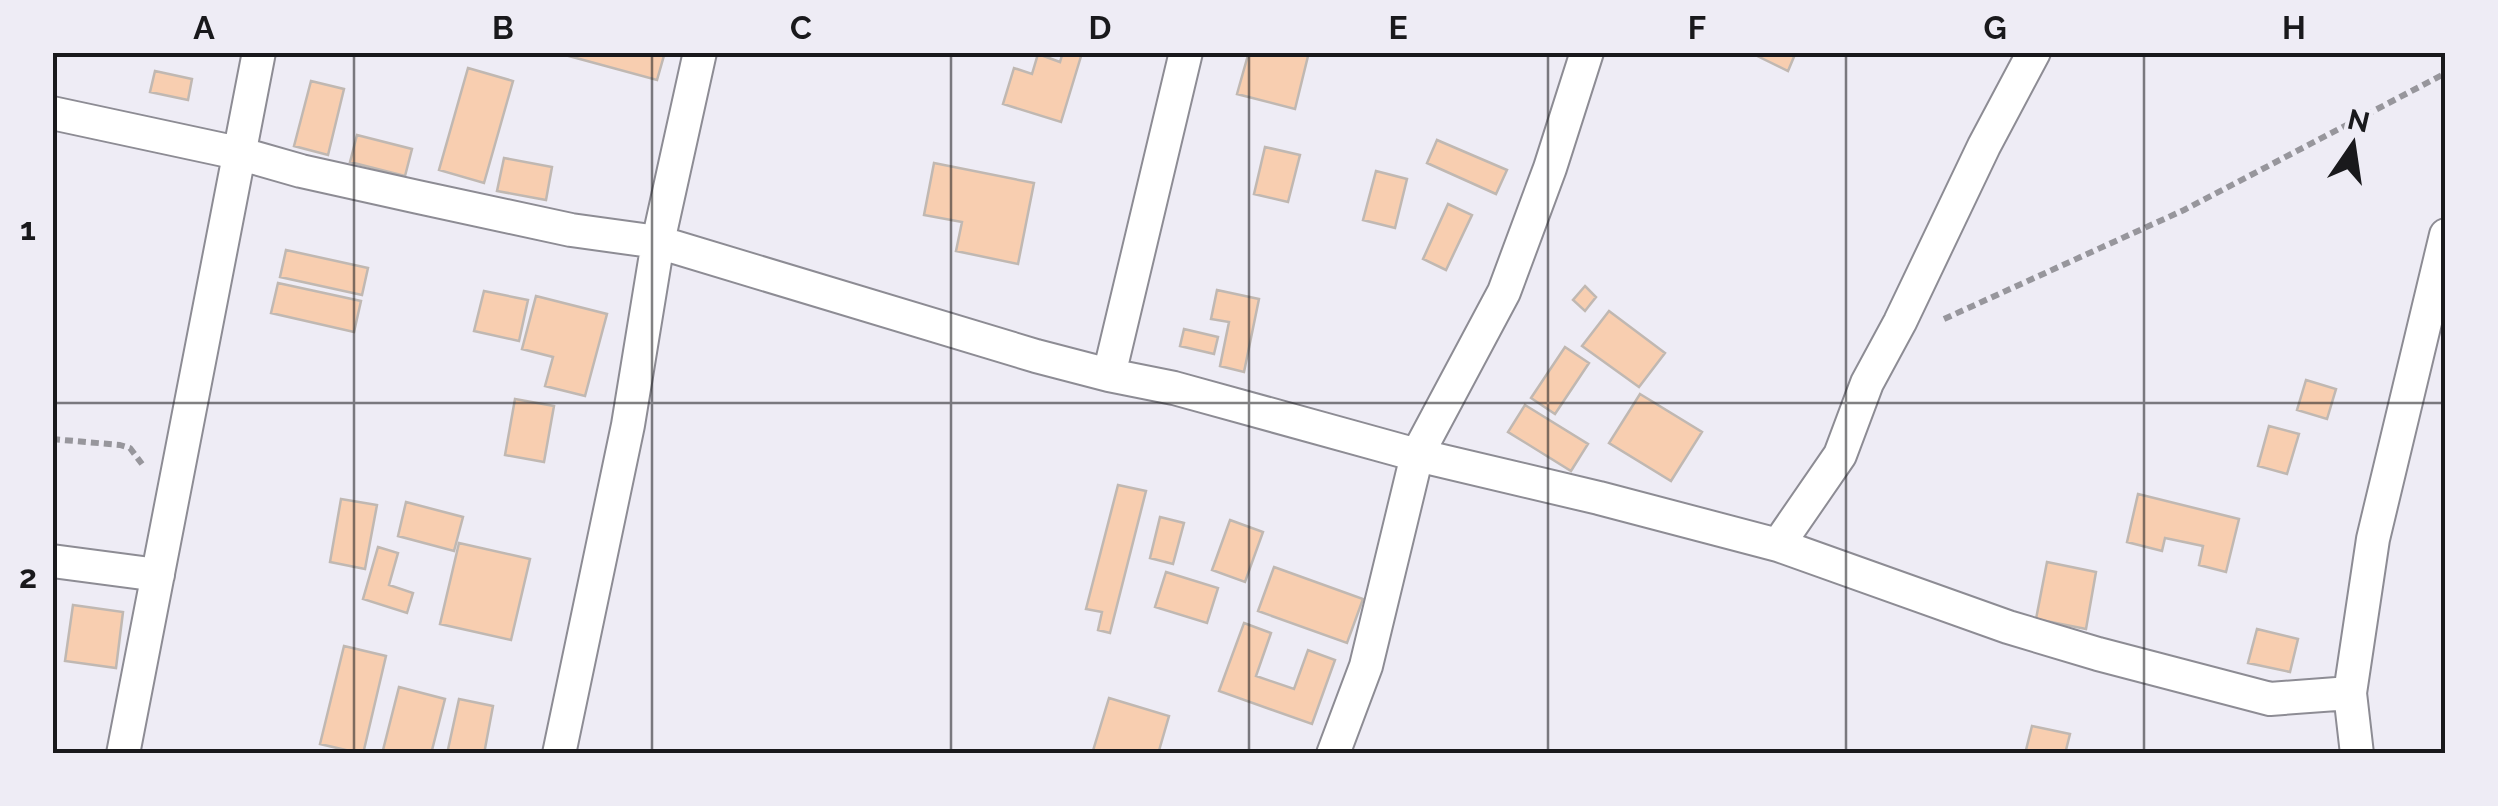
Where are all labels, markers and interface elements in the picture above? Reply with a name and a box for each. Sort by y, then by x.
text: A [193,9,215,46]
text: B [492,9,514,46]
text: C [790,9,812,46]
text: D [1089,9,1111,46]
text: E [1388,9,1408,46]
text: F [1688,9,1706,46]
text: G [1983,9,2007,46]
text: H [2282,9,2306,46]
north arrow [2303,95,2403,195]
text: N [2344,103,2373,140]
text: 1 [20,210,36,247]
text: 2 [19,558,37,595]

